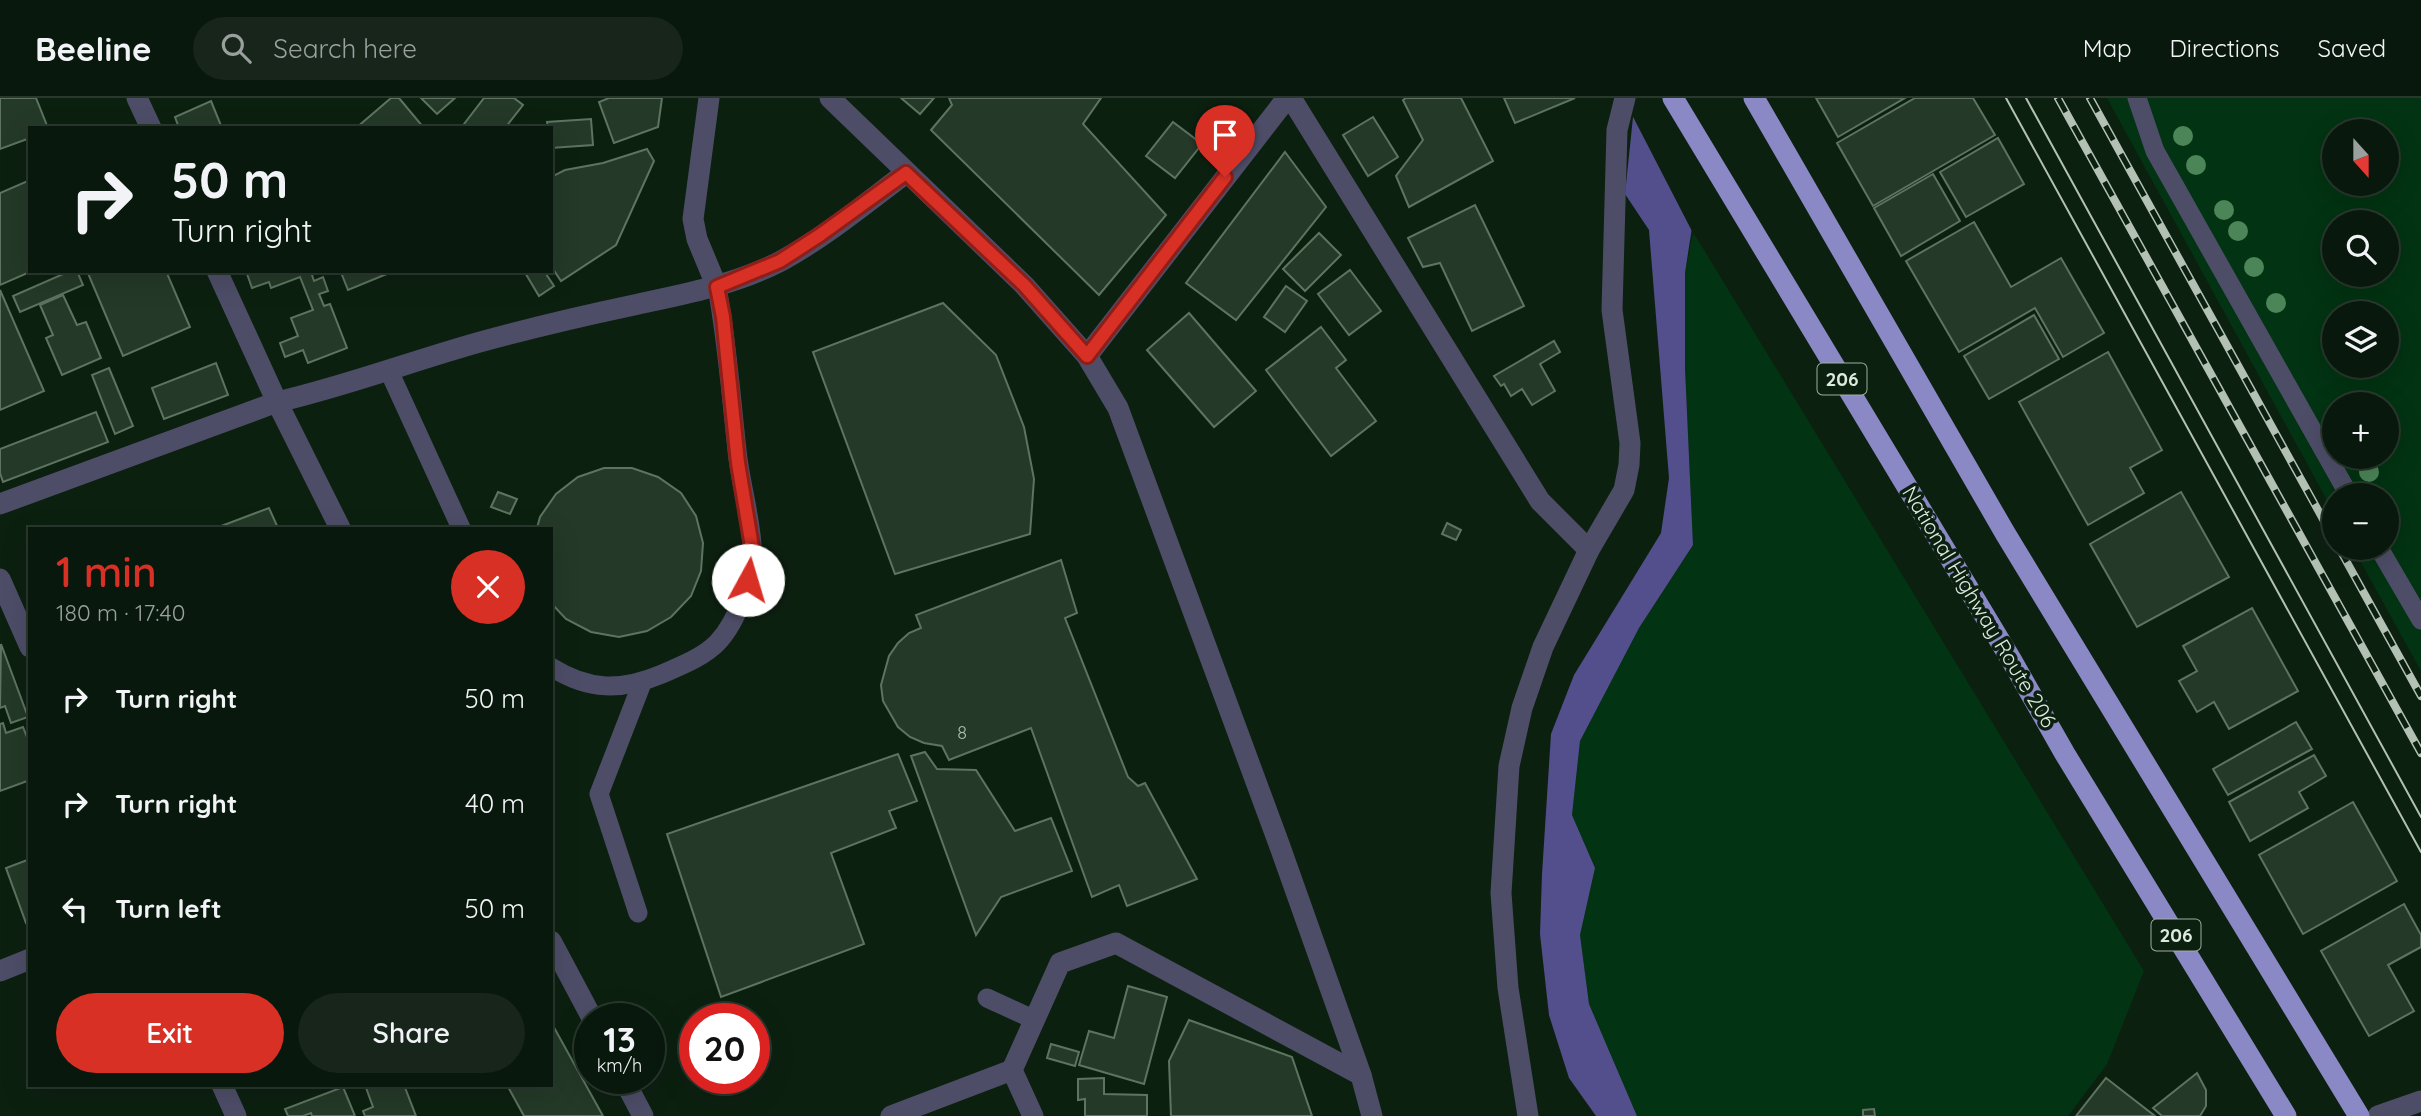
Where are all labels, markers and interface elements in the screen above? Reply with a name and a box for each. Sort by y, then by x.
search box [193,17,683,80]
text: Beeline [35,28,151,69]
icon: search [217,29,255,67]
text: Search here [273,32,417,65]
text: Map [2083,33,2132,63]
text: Directions [2170,33,2280,63]
text: Saved [2318,33,2386,63]
pin [1195,105,1255,177]
icon: arrive [1206,116,1244,154]
north arrow [2322,119,2399,196]
map controls [2322,119,2399,560]
text: 50 m [171,149,288,210]
icon: right [56,154,147,245]
text: Turn right [171,210,312,250]
button: search [2322,210,2399,287]
button: layers [2322,301,2399,378]
road number: 206 [1818,364,1867,394]
button: + [2322,392,2399,469]
street label: National Highway Route 206 [1897,481,2062,732]
button: − [2322,483,2399,560]
position arrow [711,543,785,617]
text: 1 min [56,545,157,598]
button: close [451,550,525,624]
text: 180 m · 17:40 [56,598,185,627]
icon: right [56,680,94,718]
text: Turn right [115,682,237,715]
text: 50 m [465,682,525,715]
house number: 8 [957,721,967,744]
icon: right [56,785,94,823]
text: Turn right [115,787,237,820]
text: 40 m [465,787,525,820]
icon: left [56,890,94,928]
text: Turn left [115,892,222,925]
text: 50 m [465,892,525,925]
road number: 206 [2152,920,2200,950]
button: Exit [56,993,284,1073]
button: Share [298,993,525,1073]
speed limit sign: 20 [679,1003,770,1094]
text: 13 [603,1017,636,1061]
text: km/h [597,1054,642,1077]

